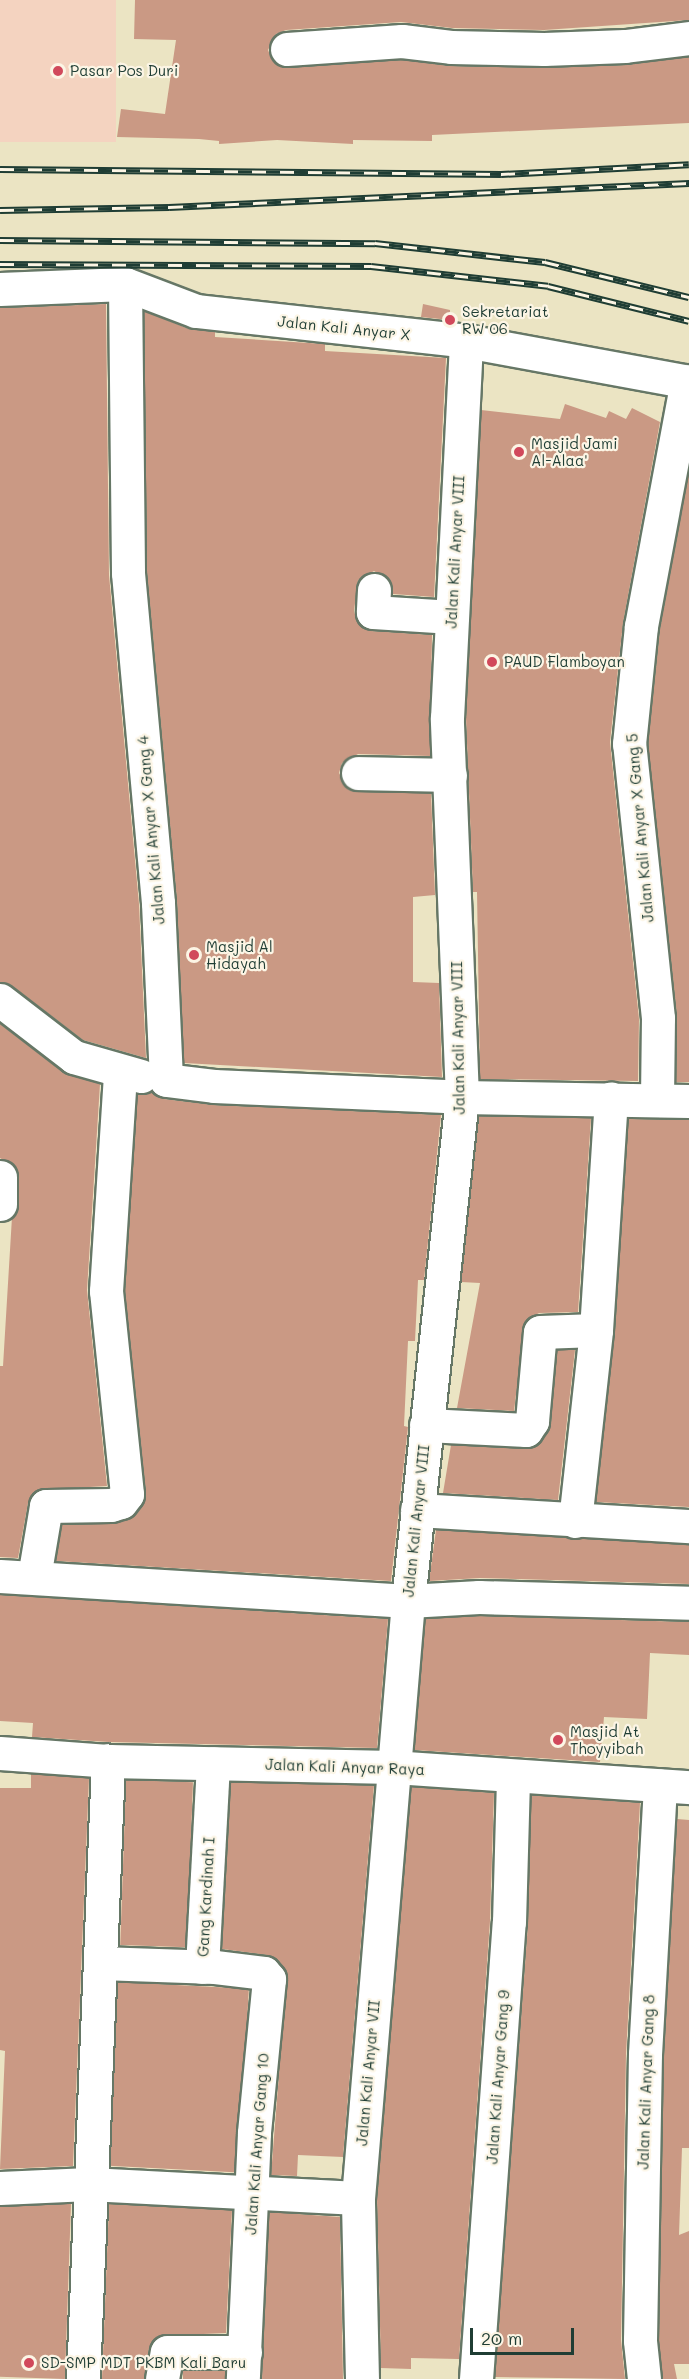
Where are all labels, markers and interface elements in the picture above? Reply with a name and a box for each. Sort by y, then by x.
place label: Pasar Pos Duri [70,62,178,80]
marker: Pasar Pos Duri [51,64,65,78]
place label: Sekretariat RW 06 [462,302,549,337]
street label: Jalan Kali Anyar X [277,312,411,344]
marker: Sekretariat RW 06 [443,313,457,327]
place label: Masjid Jami Al-Alaa' [531,434,618,469]
marker: Masjid Jami Al-Alaa' [512,445,526,459]
street label: Jalan Kali Anyar VIII [442,475,468,629]
place label: PAUD Flamboyan [504,653,625,671]
marker: PAUD Flamboyan [485,655,499,669]
street label: Jalan Kali Anyar X Gang 5 [623,733,657,923]
street label: Jalan Kali Anyar X Gang 4 [134,735,168,925]
place label: Masjid Al Hidayah [206,937,273,972]
marker: Masjid Al Hidayah [187,948,201,962]
street label: Jalan Kali Anyar VIII [448,961,468,1115]
street label: Jalan Kali Anyar VIII [399,1444,433,1598]
place label: Masjid At Thoyyibah [570,1722,643,1757]
marker: Masjid At Thoyyibah [551,1733,565,1747]
street label: Jalan Kali Anyar Raya [265,1755,425,1779]
street label: Gang Kardinah I [194,1837,218,1957]
street label: Jalan Kali Anyar Gang 9 [483,1989,513,2165]
street label: Jalan Kali Anyar Gang 8 [634,1994,658,2170]
street label: Jalan Kali Anyar VII [353,1999,383,2147]
street label: Jalan Kali Anyar Gang 10 [242,2053,272,2235]
scale bar [473,2316,576,2354]
text: 20 m [481,2326,522,2350]
place label: SD-SMP MDT PKBM Kali Baru [41,2354,246,2372]
marker: SD-SMP MDT PKBM Kali Baru [22,2356,36,2370]

